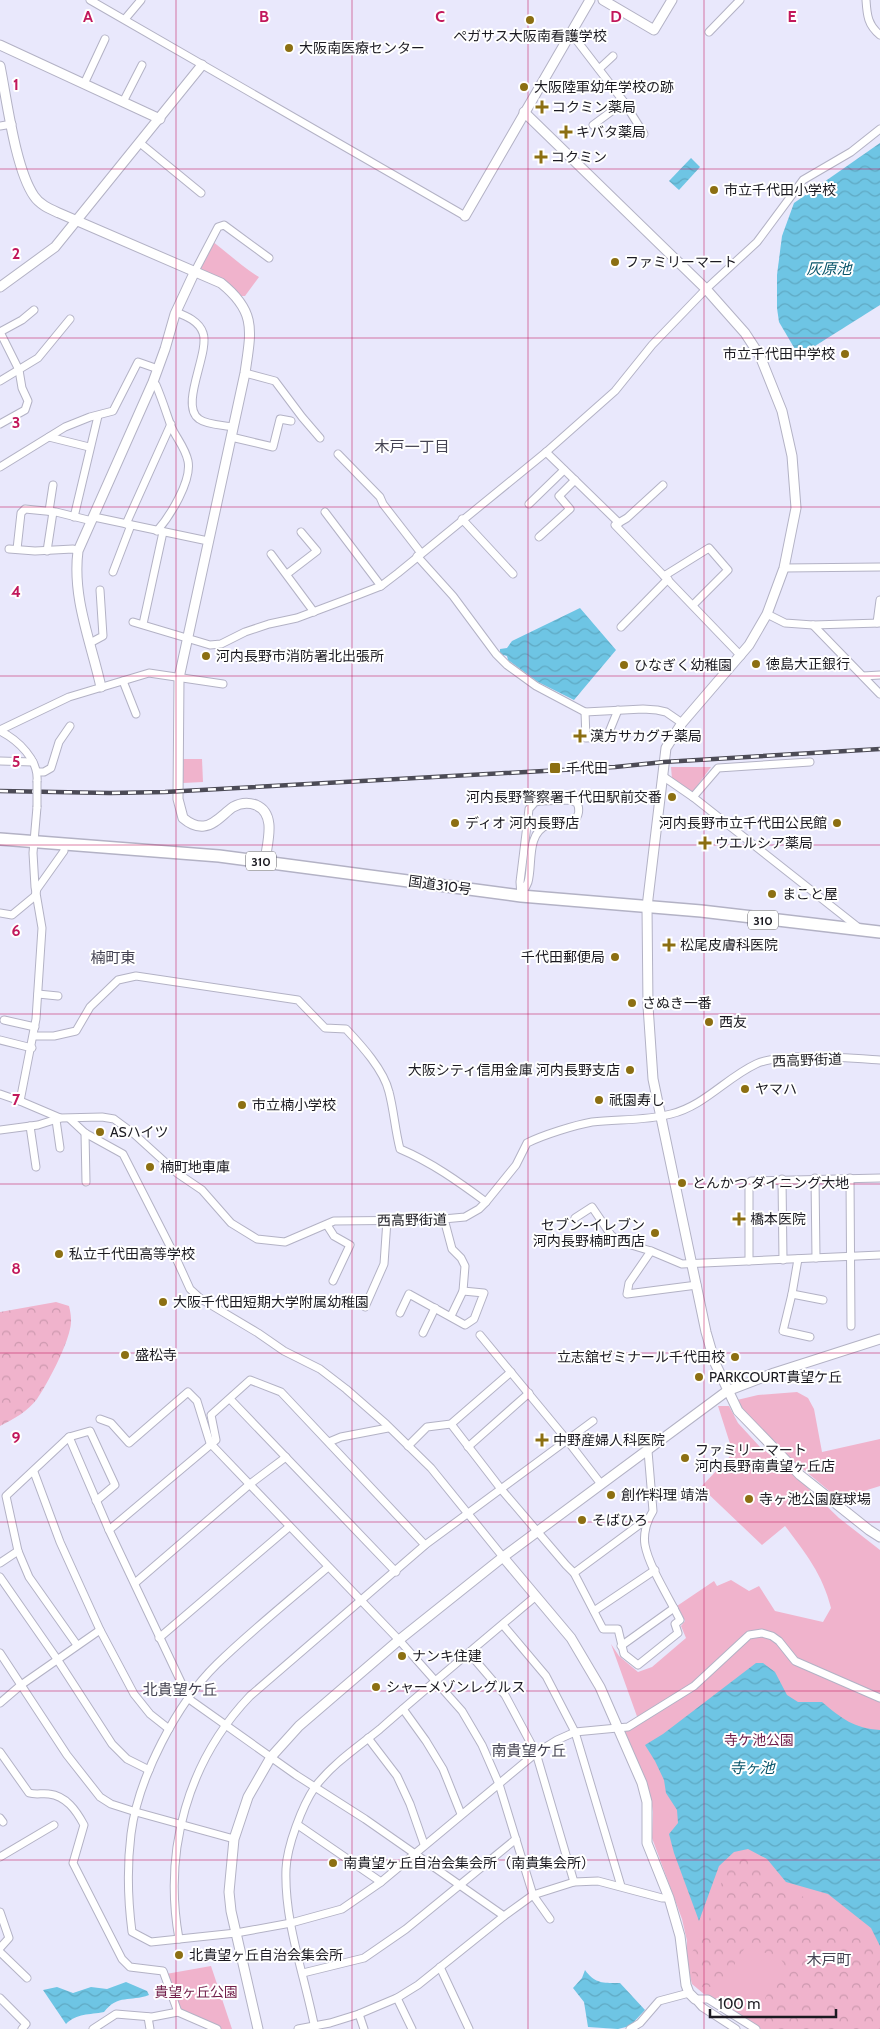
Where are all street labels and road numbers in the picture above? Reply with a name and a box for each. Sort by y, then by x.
road number: 310 [246,851,276,870]
street label: 国道310号 [407,872,473,898]
road number: 310 [748,910,778,930]
street label: 西高野街道 [772,1050,842,1070]
street label: 西高野街道 [377,1210,447,1230]

